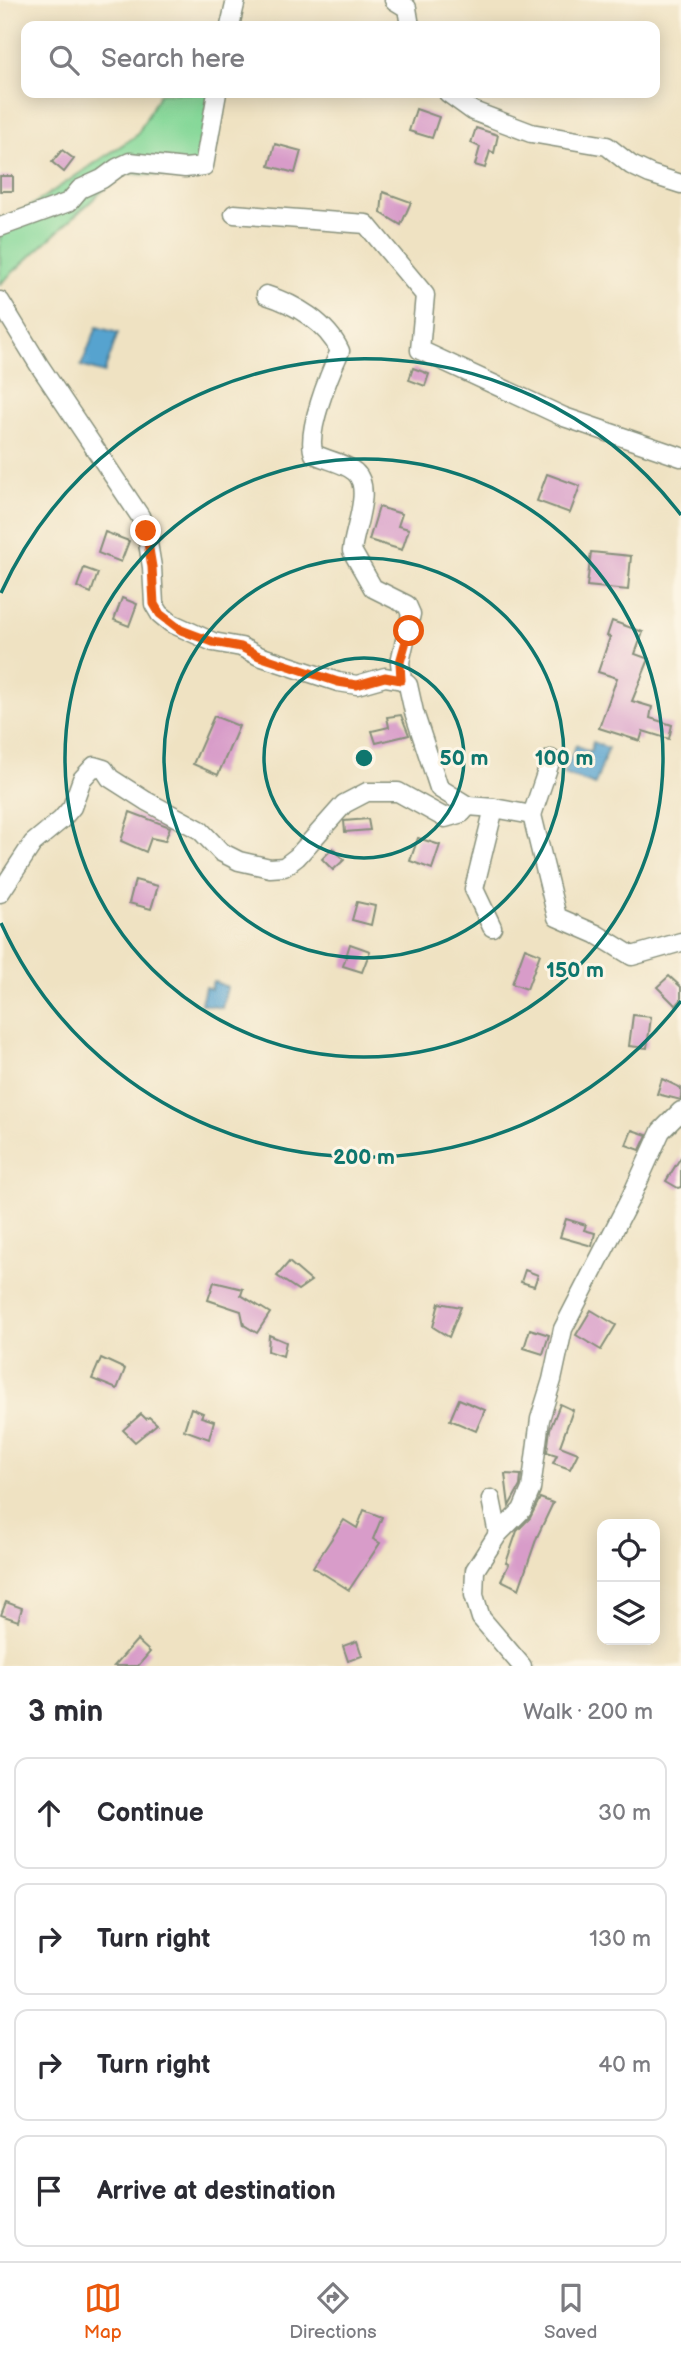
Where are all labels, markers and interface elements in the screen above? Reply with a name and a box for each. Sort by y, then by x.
search box [21,21,660,98]
icon: search [45,41,83,79]
text: Search here [101,44,245,75]
route end [130,515,161,546]
route start [393,615,424,646]
centre of rings [352,746,376,770]
text: 50 m [440,746,488,771]
text: 100 m [535,746,593,771]
text: 150 m [546,958,604,983]
text: 200 m [333,1145,395,1170]
map controls [597,1519,660,1645]
button: locate [597,1519,660,1582]
button: layers [597,1582,660,1645]
text: 3 min [28,1694,103,1730]
text: Walk · 200 m [523,1698,653,1726]
icon: ahead [30,1794,68,1832]
text: Continue [97,1798,204,1829]
text: 30 m [598,1799,651,1827]
icon: right [30,1920,68,1958]
text: Turn right [97,1924,210,1955]
text: 130 m [589,1925,651,1953]
icon: right [30,2046,68,2084]
text: Turn right [97,2050,210,2081]
text: 40 m [598,2051,651,2079]
icon: arrive [30,2172,68,2210]
text: Arrive at destination [97,2176,336,2207]
tab: Map [84,2279,122,2344]
tab: Directions [289,2279,377,2344]
tab: Saved [544,2279,597,2344]

